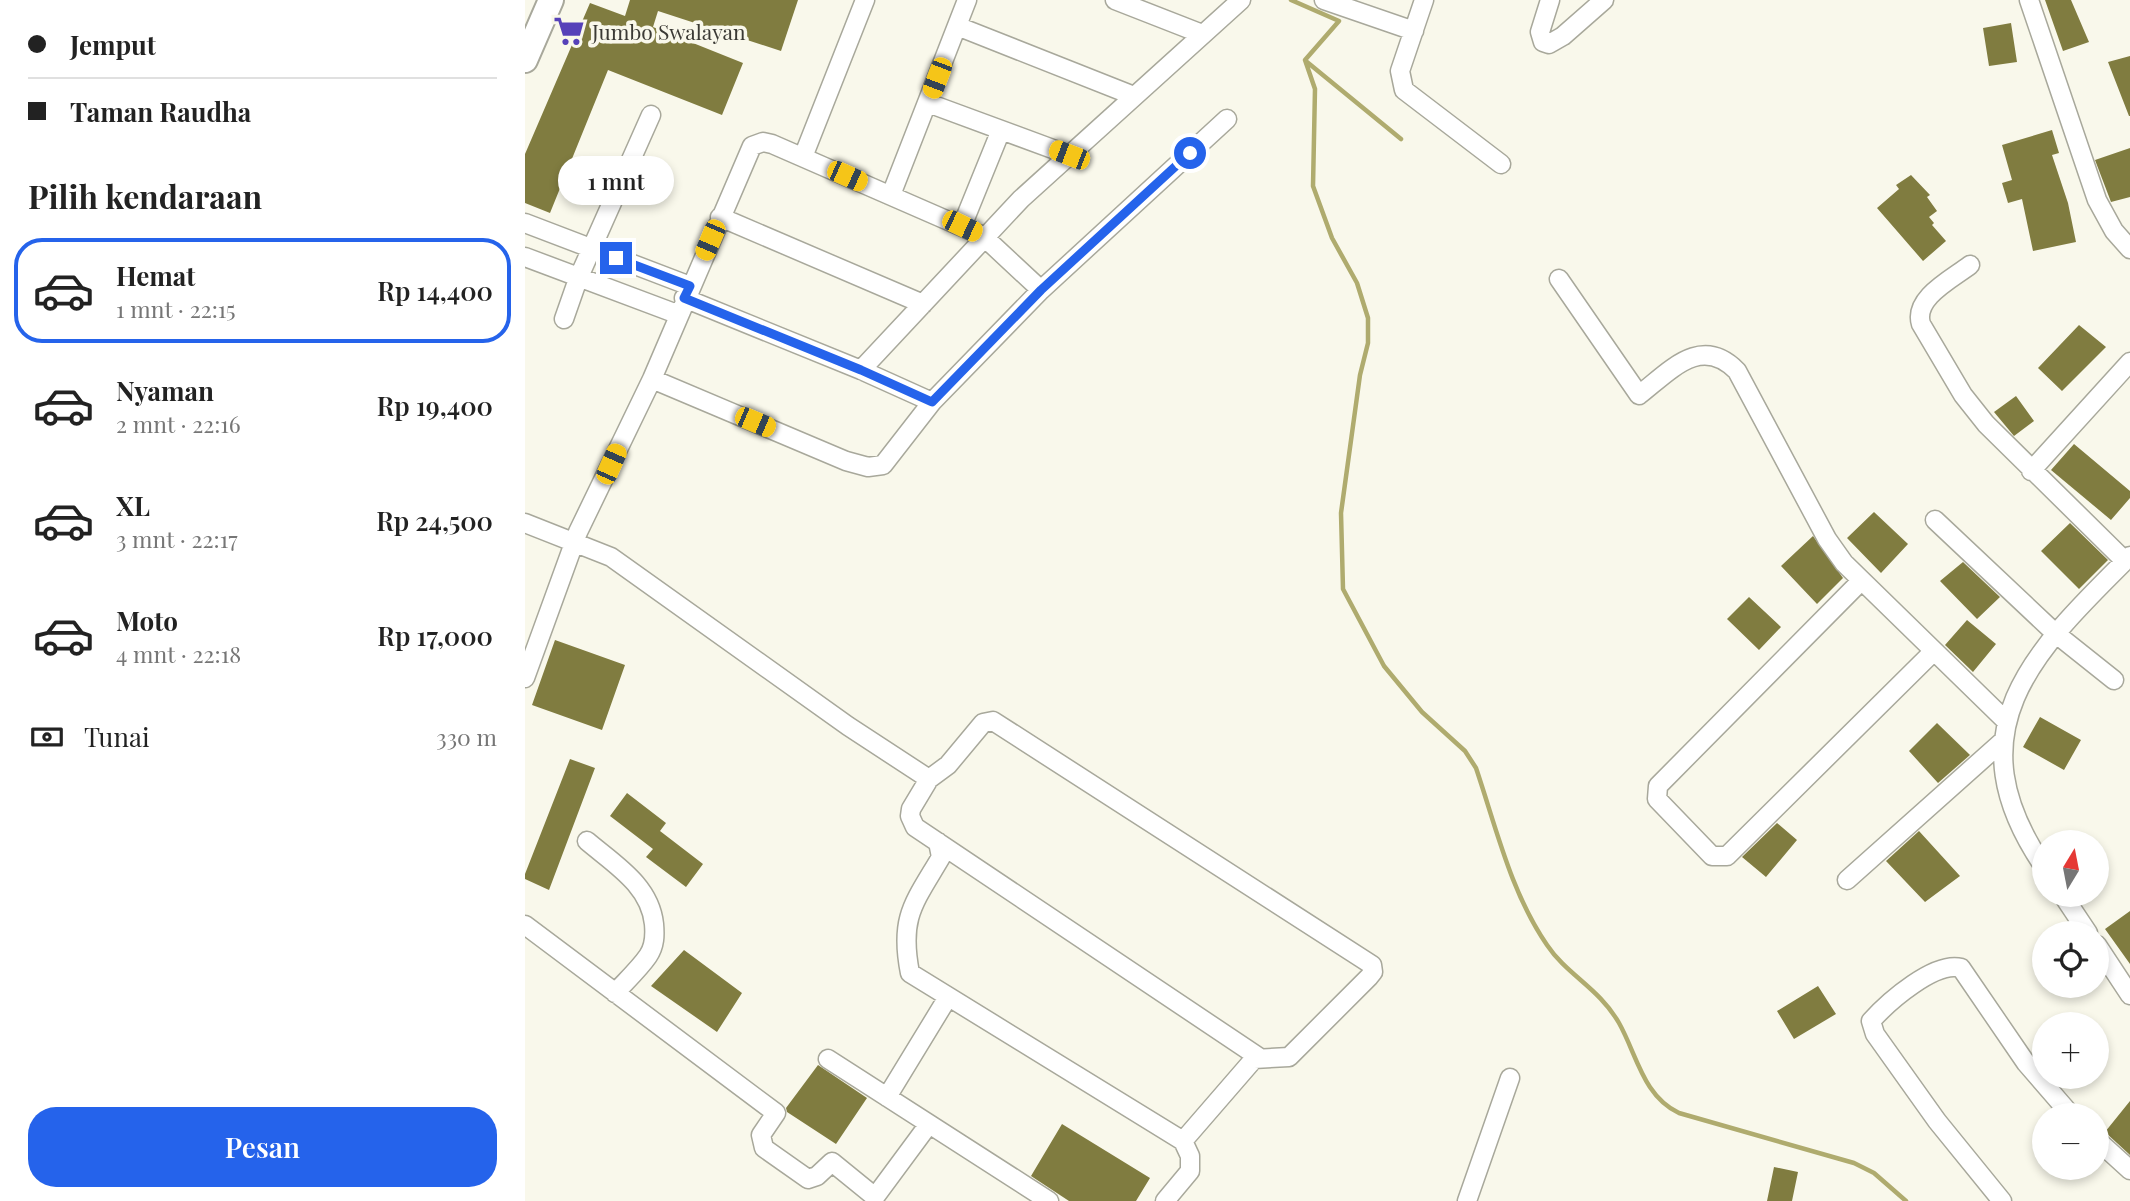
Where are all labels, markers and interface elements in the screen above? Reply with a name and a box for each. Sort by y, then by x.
supermarket icon: Jumbo Swalayan [552,14,586,48]
place label: Jumbo Swalayan [591,17,746,45]
text: Jemput [70,27,156,62]
car [920,55,955,101]
text: Taman Raudha [70,94,251,129]
route start [1174,137,1206,169]
car [1046,138,1093,172]
callout: 1 mnt [558,156,674,205]
car [824,158,871,194]
text: 1 mnt [588,165,644,196]
text: Pilih kendaraan [28,174,262,217]
car [939,207,986,245]
car [693,217,728,263]
route end [600,242,632,274]
text: Hemat [116,258,195,293]
icon: car [32,259,95,322]
text: Rp 14,400 [377,273,493,308]
text: 1 mnt · 22:15 [116,293,236,324]
text: Nyaman [116,373,214,408]
icon: car [32,374,95,437]
text: Rp 19,400 [377,388,493,423]
car [732,404,779,440]
text: 2 mnt · 22:16 [116,408,241,439]
car [593,441,630,487]
text: XL [116,488,150,523]
icon: car [32,489,95,552]
text: Rp 24,500 [376,503,493,538]
text: 3 mnt · 22:17 [116,523,238,554]
text: Moto [116,603,178,638]
icon: car [32,604,95,667]
text: Rp 17,000 [377,618,493,653]
text: 4 mnt · 22:18 [116,638,241,669]
icon: cash [28,718,66,756]
text: Tunai [84,719,150,754]
text: 330 m [436,721,497,752]
north arrow [2032,830,2109,906]
map controls [2032,830,2109,1180]
button: locate [2032,921,2109,998]
button: + [2032,1012,2109,1089]
button: − [2032,1103,2109,1180]
button: Pesan [28,1107,497,1187]

